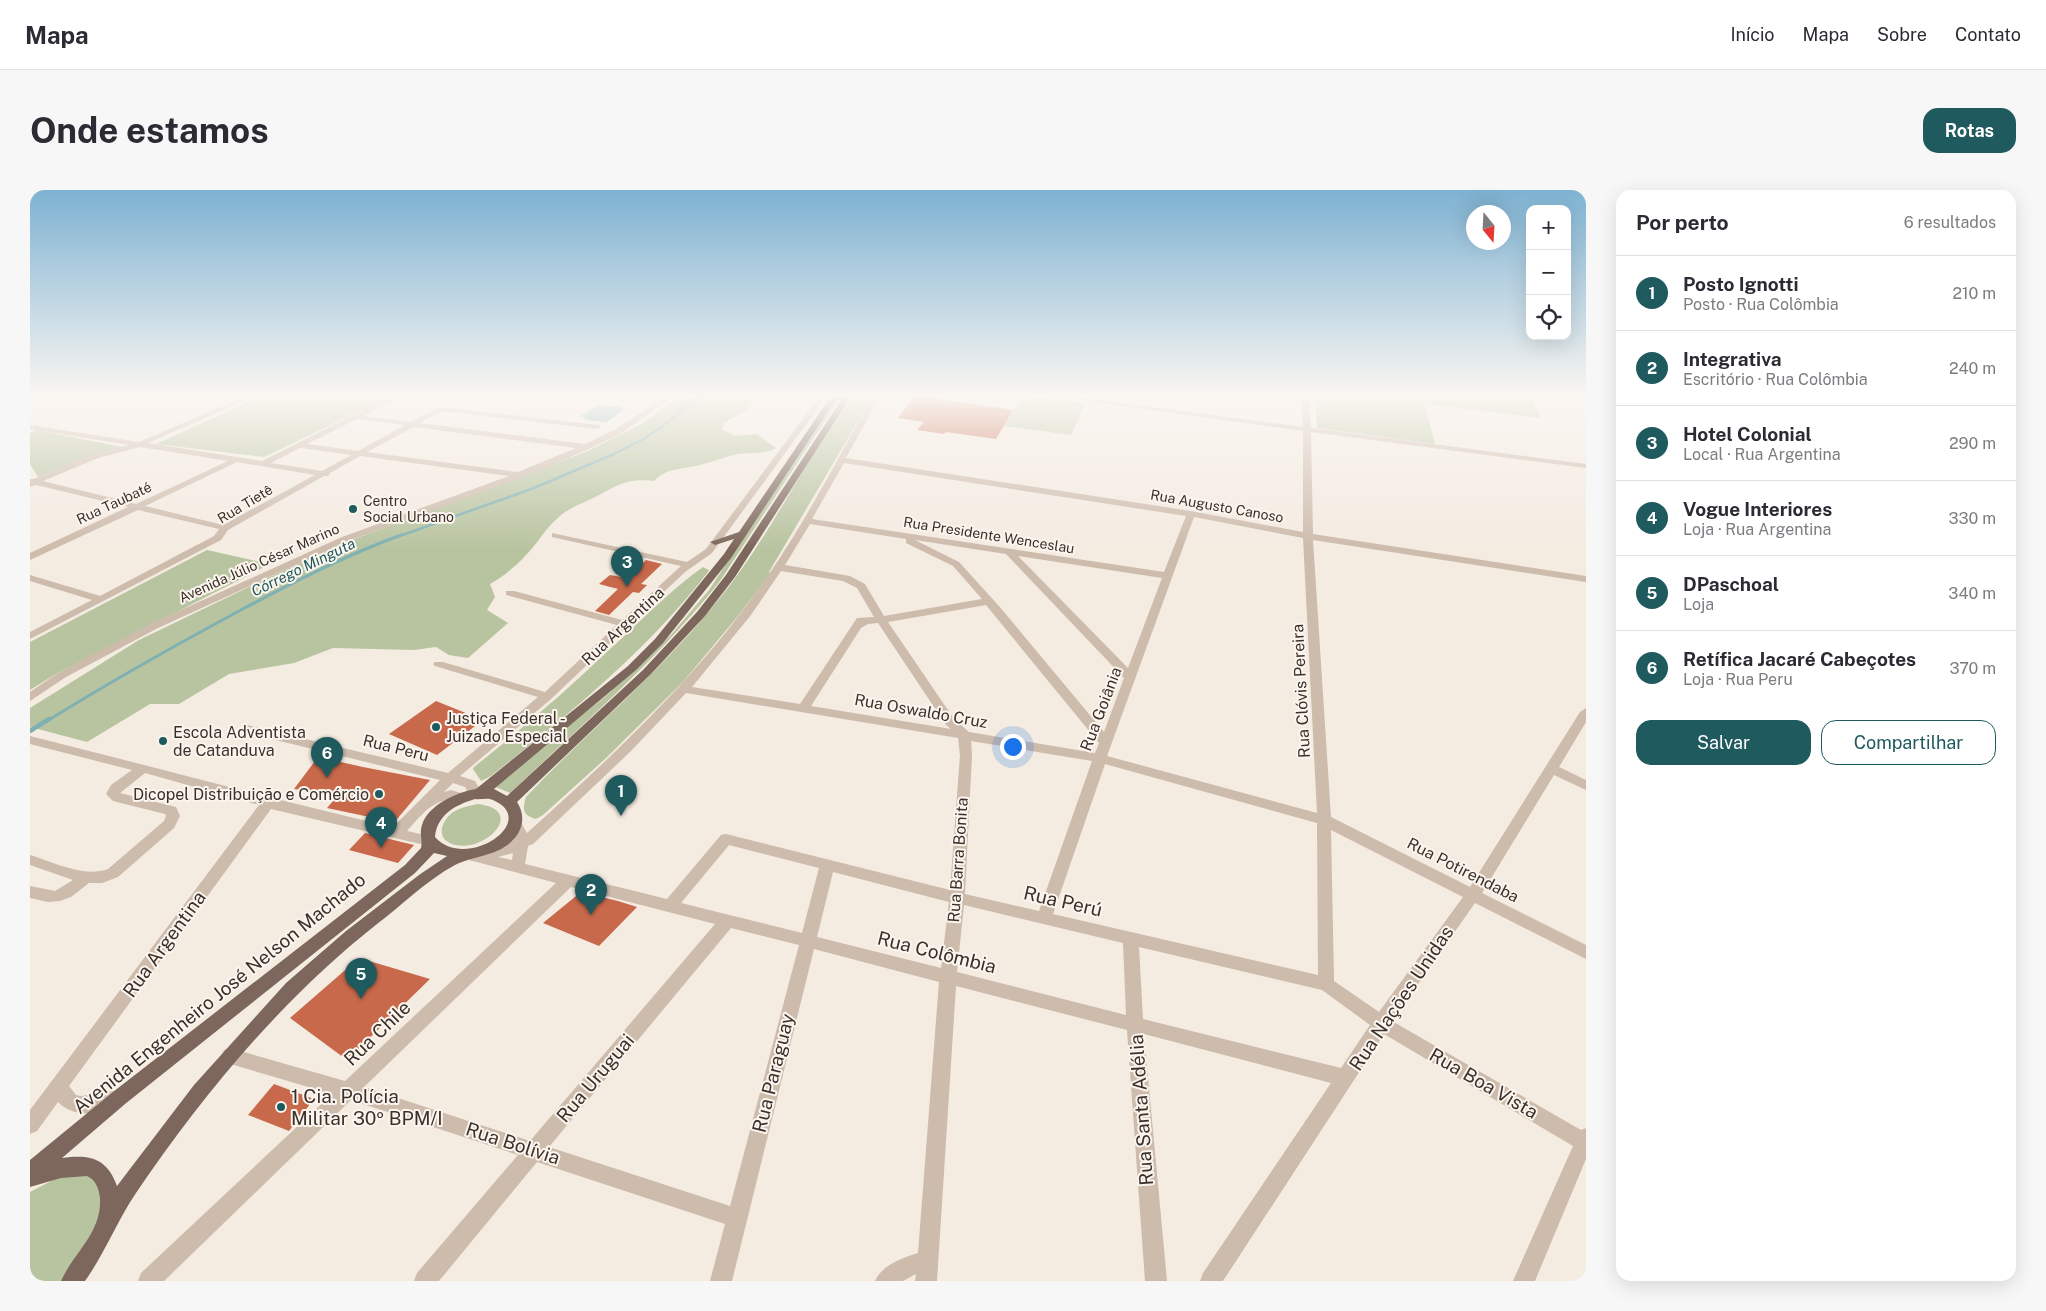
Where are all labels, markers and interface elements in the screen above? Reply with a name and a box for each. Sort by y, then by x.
text: Mapa [25,21,89,49]
text: Início [1730,24,1775,45]
text: Mapa [1803,24,1849,45]
text: Sobre [1877,24,1927,45]
text: Contato [1955,24,2021,45]
button: Rotas [1923,108,2016,153]
text: Onde estamos [30,110,269,151]
north arrow [1466,205,1511,250]
map controls [1526,205,1571,340]
button: + [1526,205,1571,250]
text: Por perto [1636,210,1729,235]
text: 6 resultados [1904,213,1996,232]
button: − [1526,250,1571,295]
text: Posto Ignotti [1683,273,1799,295]
text: 1 [1649,284,1655,303]
text: 210 m [1952,284,1996,303]
button: locate [1526,295,1571,340]
text: Posto · Rua Colômbia [1683,295,1839,314]
text: Integrativa [1683,348,1781,370]
text: 2 [1647,359,1657,378]
text: 240 m [1949,359,1996,378]
text: Escritório · Rua Colômbia [1683,370,1868,389]
text: Hotel Colonial [1683,423,1812,445]
text: 3 [1647,434,1657,453]
text: 290 m [1949,434,1996,453]
text: Local · Rua Argentina [1683,445,1841,464]
street label: Rua Taubaté [74,479,154,527]
street label: Rua Tietê [215,481,275,527]
street label: Rua Augusto Canoso [1149,486,1285,526]
place label: Centro Social Urbano [363,493,454,525]
text: Vogue Interiores [1683,498,1832,520]
marker: Centro Social Urbano [347,503,359,515]
text: 4 [1647,509,1657,528]
text: 330 m [1949,509,1996,528]
street label: Rua Presidente Wenceslau [902,514,1076,556]
street label: Avenida Júlio César Marino [176,520,342,606]
text: Loja · Rua Argentina [1683,520,1831,539]
water label: Córrego Minguta [248,534,358,600]
pin: 3 [611,546,643,587]
text: DPaschoal [1683,573,1779,595]
street label: Rua Argentina [578,583,668,669]
text: 5 [1647,584,1657,603]
text: 340 m [1948,584,1996,603]
text: Loja [1683,595,1714,614]
street label: Rua Clóvis Pereira [1288,623,1314,759]
text: Retífica Jacaré Cabeçotes [1683,648,1916,670]
text: 6 [1647,659,1657,678]
text: 370 m [1949,659,1996,678]
street label: Rua Goiânia [1076,664,1126,754]
text: Loja · Rua Peru [1683,670,1793,689]
street label: Rua Oswaldo Cruz [853,690,989,732]
place label: Justiça Federal - Juizado Especial [446,709,567,746]
button: Salvar [1636,720,1811,765]
button: Compartilhar [1821,720,1996,765]
marker: Justiça Federal - Juizado Especial [430,721,442,733]
place label: Escola Adventista de Catanduva [173,723,306,760]
street label: Rua Peru [361,731,431,765]
your location [1000,734,1026,760]
marker: Escola Adventista de Catanduva [157,735,169,747]
pin: 6 [311,737,343,778]
pin: 1 [605,775,637,816]
place label: Dicopel Distribuição e Comércio [133,785,369,804]
marker: Dicopel Distribuição e Comércio [373,788,385,800]
street label: Rua Barra Bonita [944,797,972,923]
pin: 4 [365,807,397,848]
street label: Rua Potirendaba [1404,834,1522,906]
street label: Avenida Engenheiro José Nelson Machado [68,868,370,1118]
pin: 2 [575,874,607,915]
street label: Rua Perú [1022,881,1104,921]
street label: Rua Argentina [118,887,210,1001]
street label: Rua Nações Unidas [1344,921,1458,1075]
street label: Rua Colômbia [875,927,999,977]
pin: 5 [345,958,377,999]
street label: Rua Chile [339,996,415,1070]
street label: Rua Paraguay [748,1011,798,1135]
street label: Rua Uruguai [552,1029,638,1127]
street label: Rua Santa Adélia [1125,1034,1157,1186]
street label: Rua Boa Vista [1426,1043,1542,1123]
place label: 1 Cia. Polícia Militar 30º BPM/I [291,1085,443,1129]
marker: 1 Cia. Polícia Militar 30º BPM/I [275,1101,287,1113]
street label: Rua Bolívia [463,1117,563,1169]

